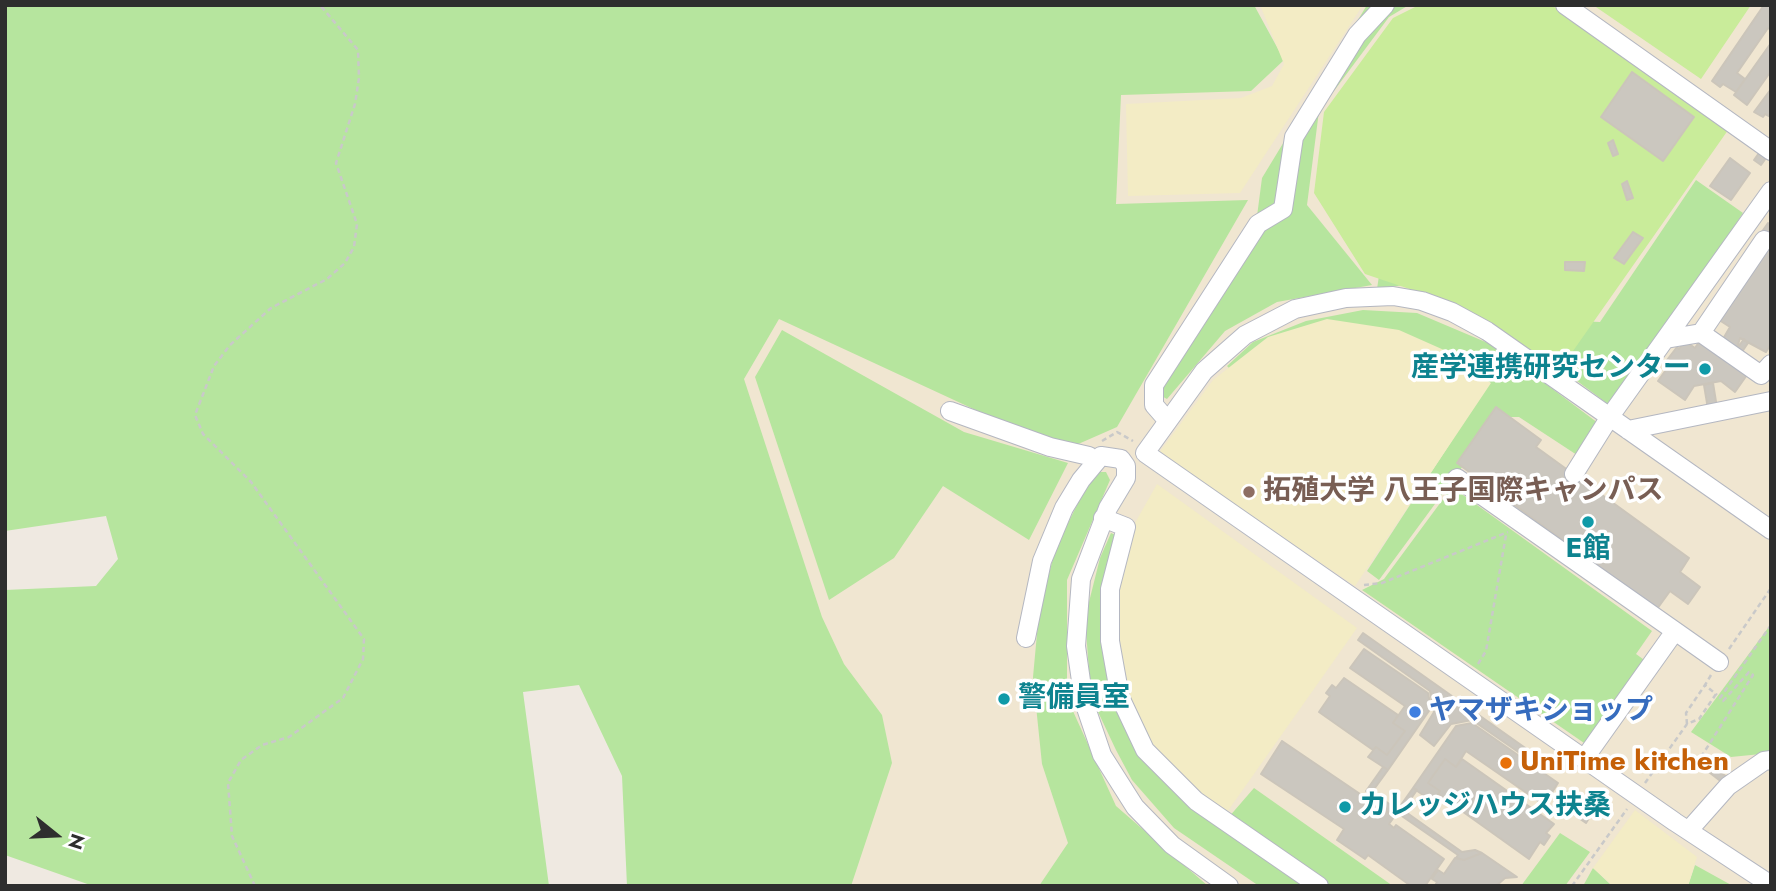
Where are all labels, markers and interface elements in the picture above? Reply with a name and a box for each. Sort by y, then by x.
place label: 産学連携研究センター [1411,352,1691,386]
marker: 産学連携研究センター [1697,361,1713,377]
place label: 拓殖大学 八王子国際キャンパス [1263,475,1663,509]
marker: 拓殖大学 八王子国際キャンパス [1241,484,1257,500]
marker: E館 [1580,514,1596,530]
place label: E館 [1566,533,1610,567]
place label: 警備員室 [1018,682,1130,716]
marker: 警備員室 [996,691,1012,707]
place label: ヤマザキショップ [1429,695,1653,729]
marker: ヤマザキショップ [1407,704,1423,720]
place label: UniTime kitchen [1520,746,1729,780]
marker: UniTime kitchen [1498,755,1514,771]
place label: カレッジハウス扶桑 [1359,790,1611,824]
marker: カレッジハウス扶桑 [1337,799,1353,815]
north arrow [21,800,91,870]
text: N [61,830,92,853]

